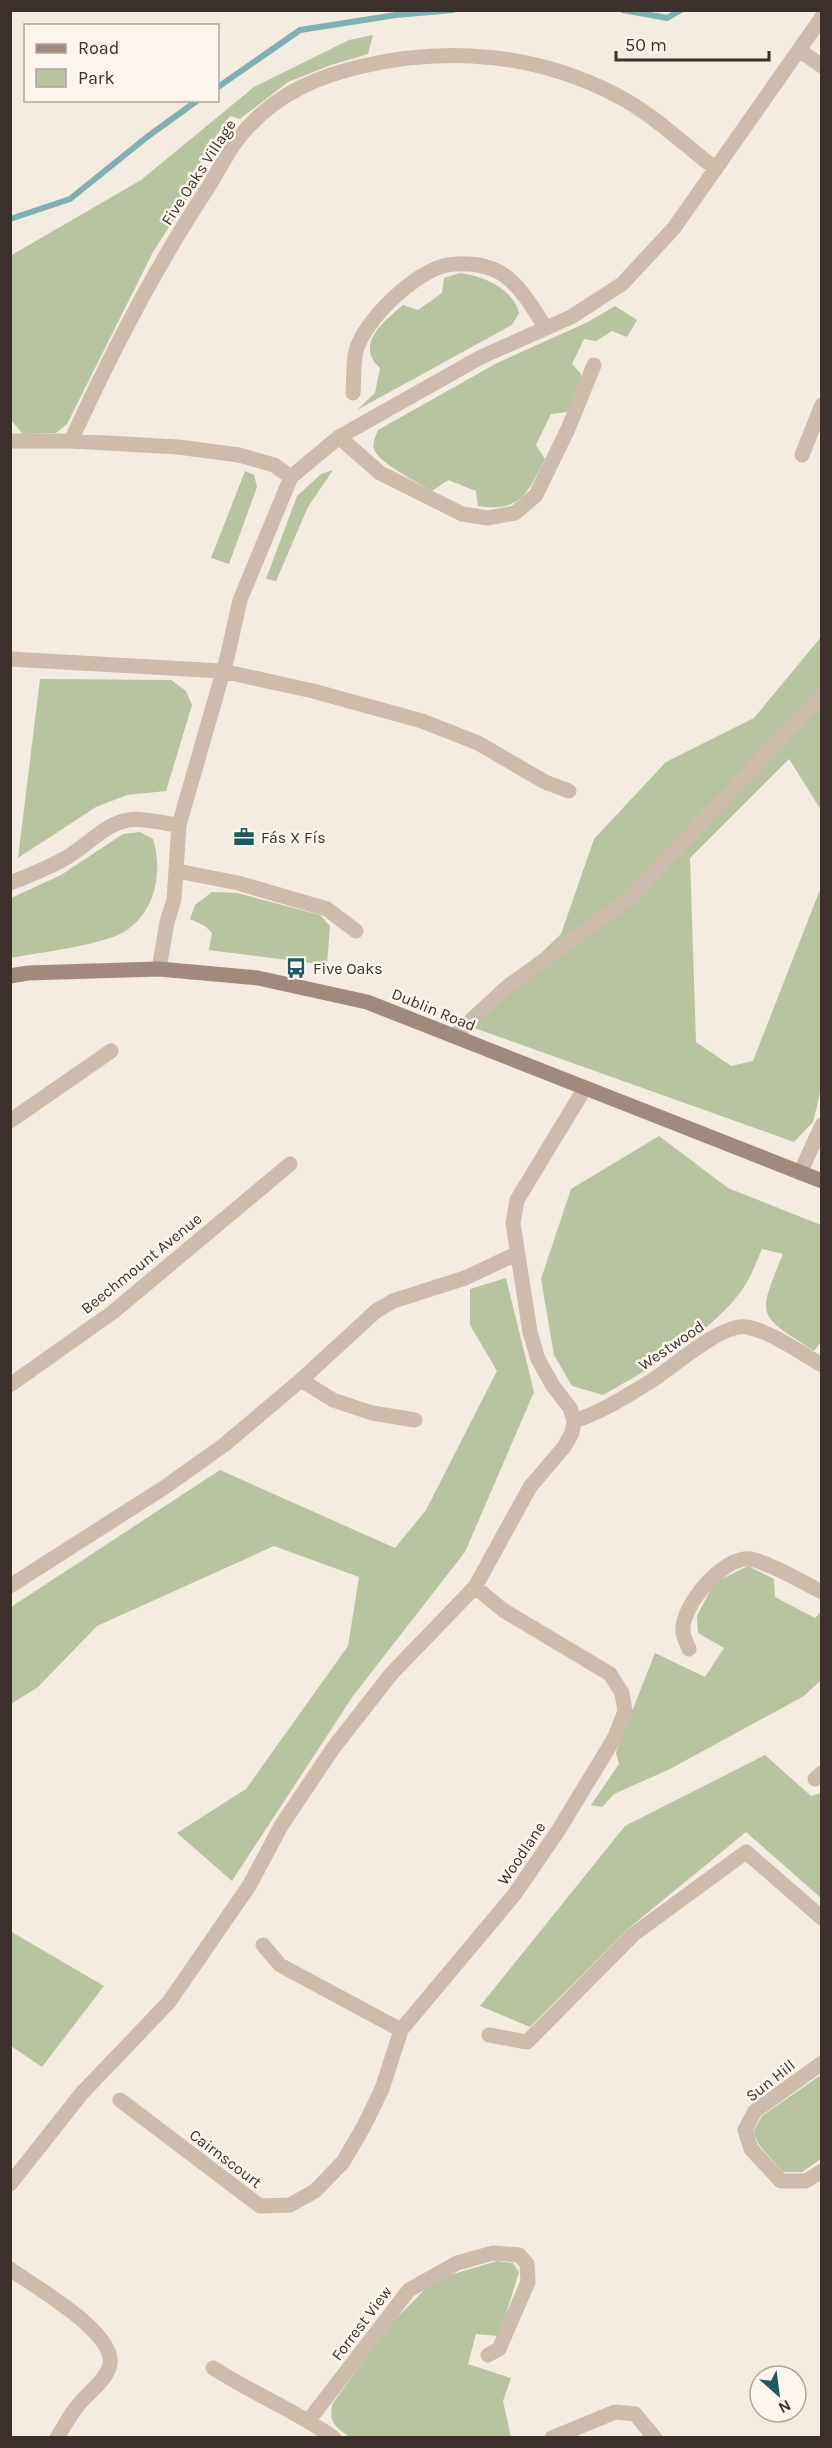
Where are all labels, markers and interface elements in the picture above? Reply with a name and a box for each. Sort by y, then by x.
legend [24,24,219,102]
scale bar [616,24,769,62]
text: 50 m [625,34,667,56]
text: Road [78,37,119,59]
text: Park [78,67,115,89]
street label: Five Oaks Village [157,116,240,229]
office icon: Fás X Fís [232,825,256,849]
place label: Fás X Fís [261,828,326,847]
bus stop icon: Five Oaks [284,956,308,980]
place label: Five Oaks [313,959,383,978]
street label: Dublin Road [389,984,479,1035]
street label: Beechmount Avenue [77,1209,206,1318]
street label: Westwood [635,1317,708,1374]
street label: Woodlane [493,1818,549,1888]
street label: Sun Hill [742,2055,799,2106]
street label: Cairnscourt [186,2125,266,2192]
street label: Forrest View [327,2282,396,2364]
north arrow [748,2364,808,2424]
text: N [775,2396,794,2418]

